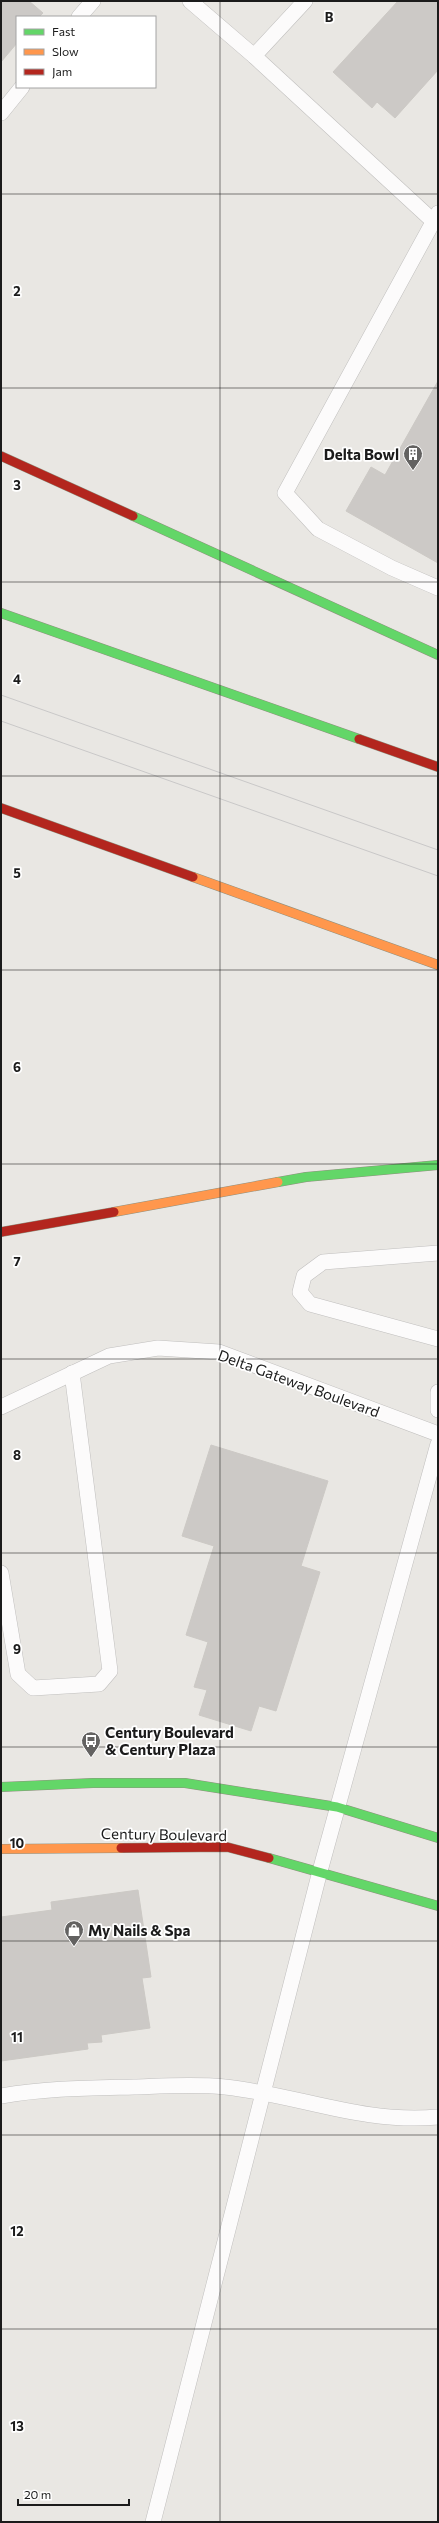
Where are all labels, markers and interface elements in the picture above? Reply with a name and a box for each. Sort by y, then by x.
text: B [325,9,334,25]
legend [16,16,156,88]
text: Fast [52,24,75,38]
text: Slow [52,44,79,58]
text: Jam [52,64,72,79]
text: 2 [13,283,21,299]
building icon: Delta Bowl [402,443,424,471]
place label: Delta Bowl [324,445,399,463]
text: 3 [13,477,21,493]
text: 4 [13,671,21,687]
text: 5 [13,865,21,881]
text: 6 [13,1059,21,1075]
text: 7 [13,1253,21,1269]
street label: Delta Gateway Boulevard [216,1345,382,1421]
text: 8 [13,1447,21,1463]
text: 9 [13,1641,21,1657]
place label: Century Boulevard & Century Plaza [105,1723,234,1758]
bus stop icon: Century Boulevard & Century Plaza [80,1730,102,1758]
street label: Century Boulevard [101,1824,227,1844]
text: 10 [10,1835,25,1851]
shop icon: My Nails & Spa [63,1919,85,1947]
place label: My Nails & Spa [88,1921,190,1939]
text: 11 [11,2029,23,2045]
text: 12 [10,2223,24,2239]
text: 13 [10,2418,24,2434]
scale bar [18,2481,129,2507]
text: 20 m [24,2487,51,2501]

